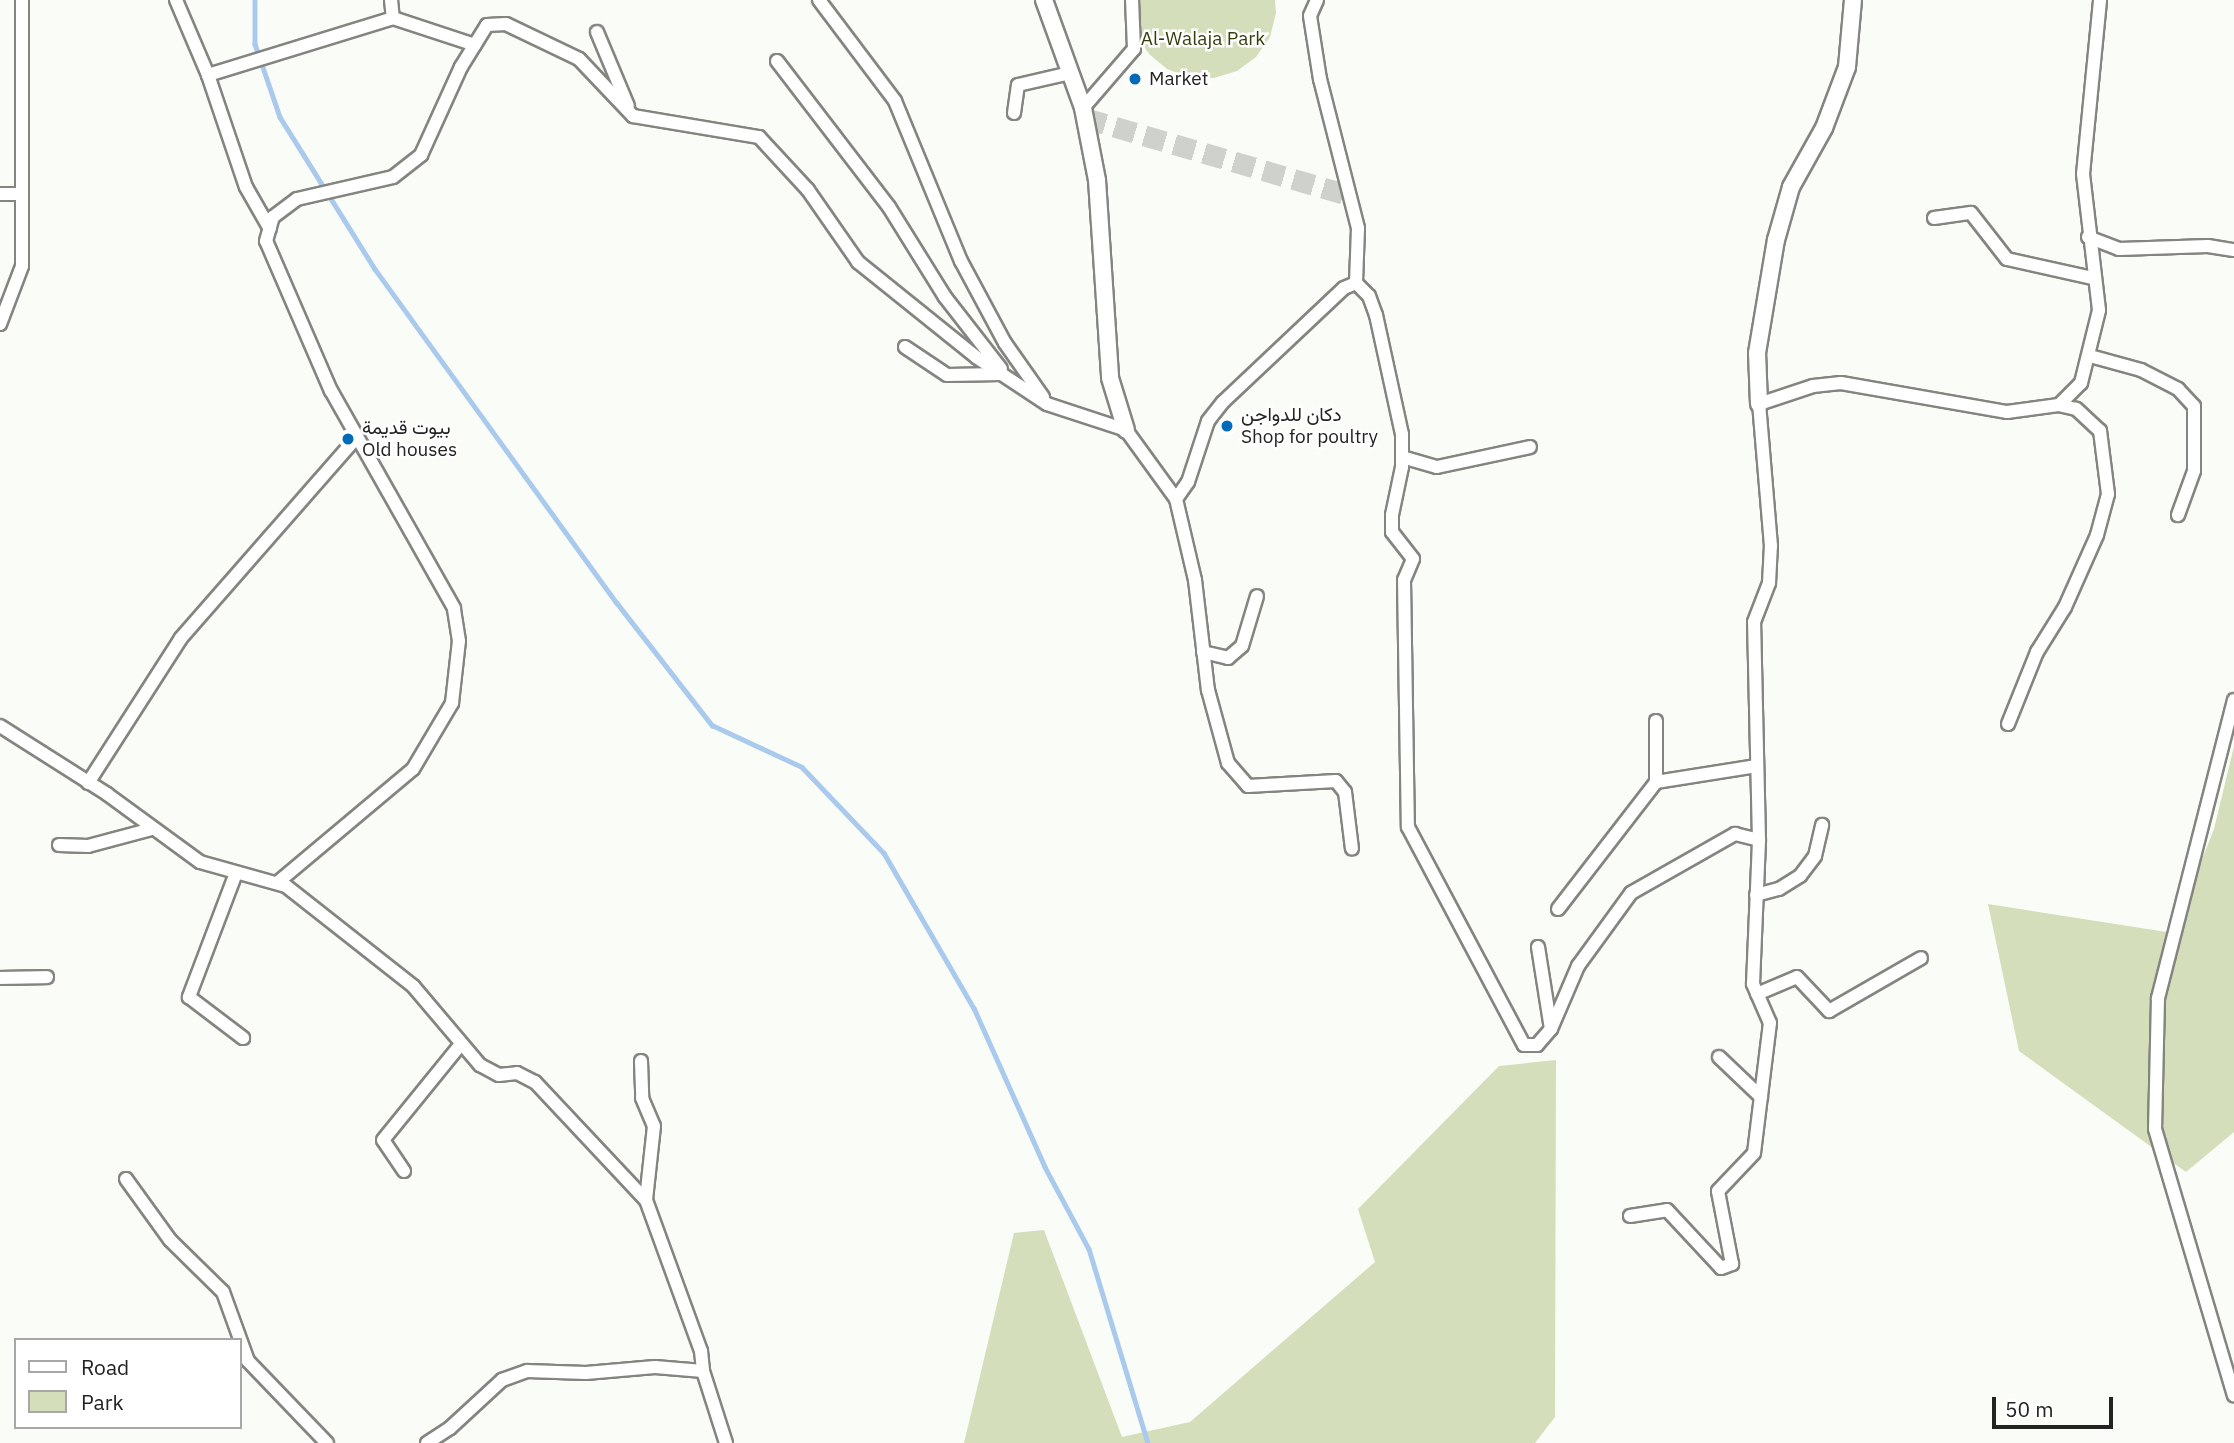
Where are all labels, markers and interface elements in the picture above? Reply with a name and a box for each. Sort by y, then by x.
park label: Al-Walaja Park [1141,28,1265,50]
place label: Market [1149,68,1208,90]
marker: Market [1127,71,1143,87]
place label: دكان للدواجن Shop for poultry [1241,404,1378,448]
place label: بيوت قديمة Old houses [362,417,457,461]
marker: دكان للدواجن Shop for poultry [1219,418,1235,434]
marker: بيوت قديمة Old houses [340,431,356,447]
legend [14,1338,242,1429]
text: Road [81,1353,129,1381]
scale bar [1996,1384,2117,1428]
text: Park [81,1388,124,1416]
text: 50 m [2005,1395,2054,1423]

